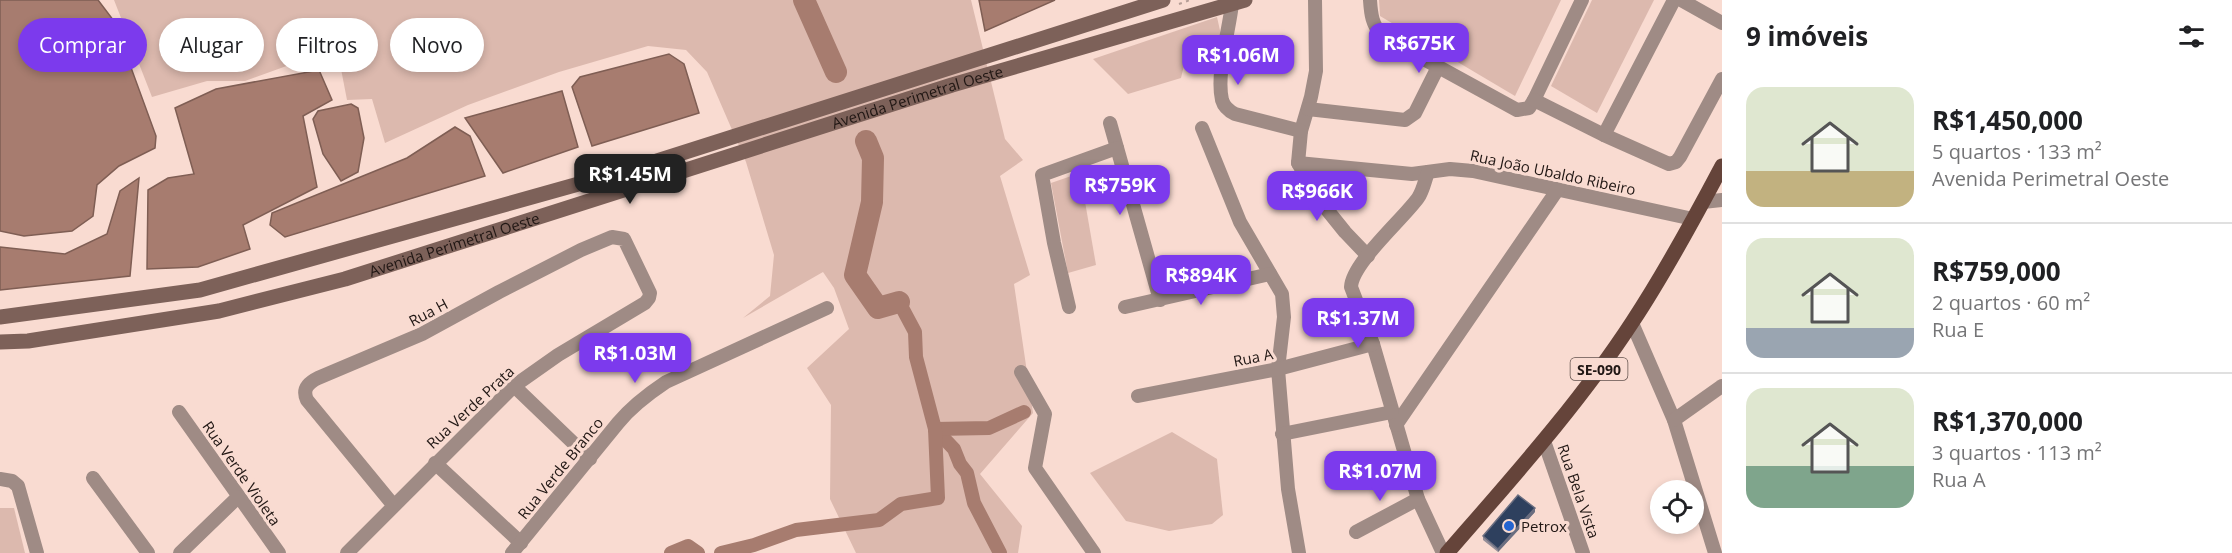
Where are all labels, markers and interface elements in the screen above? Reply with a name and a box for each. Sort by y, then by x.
chip: Comprar [18,18,147,72]
chip: Alugar [159,18,264,72]
chip: Filtros [276,18,378,72]
chip: Novo [390,18,484,72]
text: 9 imóveis [1746,18,1868,54]
icon: filters [2175,20,2208,53]
pin: R$675K [1370,23,1468,74]
text: R$675K [1383,29,1455,56]
pin: R$1.06M [1183,35,1293,86]
text: R$1.06M [1196,41,1280,68]
street label: Avenida Perimetral Oeste [829,61,1005,133]
text: R$1,450,000 [1932,102,2083,138]
icon: home [1794,111,1866,183]
text: 5 quartos · 133 m² [1932,138,2102,165]
street label: Rua João Ubaldo Ribeiro [1468,145,1638,199]
pin: R$1.45M [575,154,685,205]
text: R$1.45M [588,160,672,187]
pin: R$759K [1071,165,1169,216]
text: Avenida Perimetral Oeste [1932,165,2169,192]
text: R$759K [1084,171,1156,198]
pin: R$966K [1268,171,1366,222]
text: R$966K [1281,177,1353,204]
street label: Avenida Perimetral Oeste [366,207,542,281]
text: R$759,000 [1932,253,2061,289]
pin: R$894K [1152,255,1250,306]
text: R$894K [1165,261,1237,288]
icon: home [1794,262,1866,334]
text: 2 quartos · 60 m² [1932,289,2090,316]
street label: Rua H [405,293,451,331]
pin: R$1.37M [1303,298,1413,349]
text: R$1.37M [1316,304,1400,331]
text: Rua E [1932,316,1984,343]
pin: R$1.03M [580,333,690,384]
text: R$1.03M [593,339,677,366]
street label: Rua A [1231,343,1275,371]
road number: SE-090 [1570,358,1628,380]
street label: Rua Verde Prata [422,361,518,453]
text: R$1,370,000 [1932,403,2083,439]
icon: home [1794,412,1866,484]
street label: Rua Verde Branco [513,413,607,523]
street label: Rua Verde Violeta [198,417,286,529]
text: 3 quartos · 113 m² [1932,439,2102,466]
street label: Rua Bela Vista [1554,441,1604,541]
pin: R$1.07M [1325,451,1435,502]
text: R$1.07M [1338,457,1422,484]
text: Rua A [1932,466,1986,493]
map controls [1650,480,1704,534]
button: locate [1650,480,1704,534]
place label: Petrox [1521,516,1567,536]
marker: Petrox [1502,519,1516,533]

